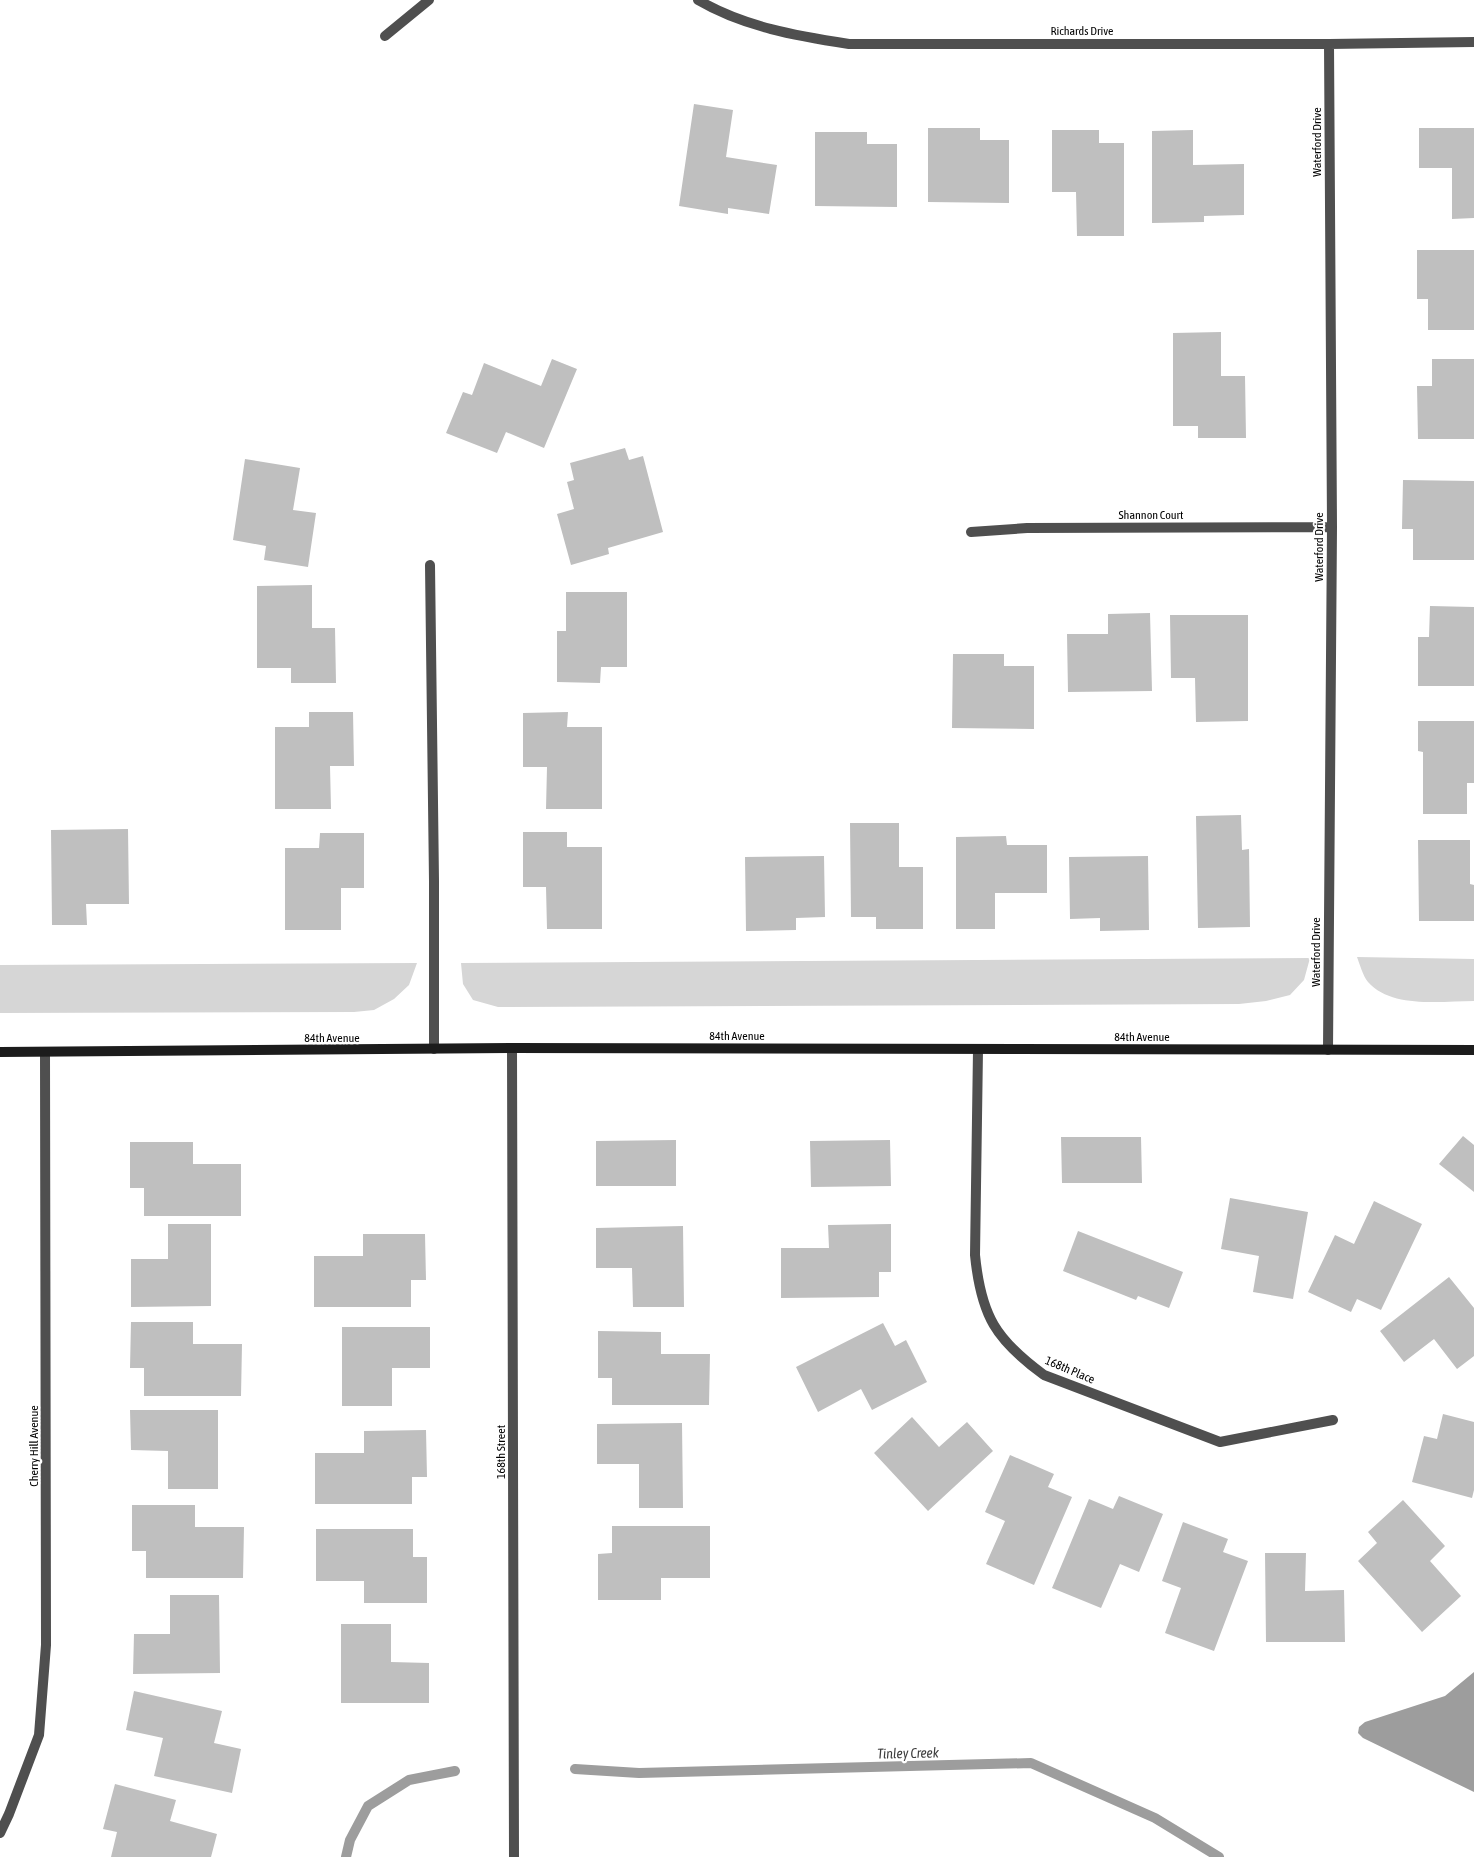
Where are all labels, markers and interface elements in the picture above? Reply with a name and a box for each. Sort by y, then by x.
street label: Richards Drive [1050,24,1114,38]
street label: Waterford Drive [1310,107,1324,177]
street label: Shannon Court [1119,508,1184,522]
street label: Waterford Drive [1312,512,1326,582]
street label: Waterford Drive [1309,917,1323,987]
street label: 84th Avenue [709,1029,765,1043]
street label: 84th Avenue [1114,1030,1170,1044]
street label: 84th Avenue [304,1031,360,1045]
street label: 168th Place [1043,1353,1097,1387]
street label: Cherry Hill Avenue [27,1405,41,1487]
street label: 168th Street [494,1424,508,1479]
water label: Tinley Creek [877,1744,940,1762]

